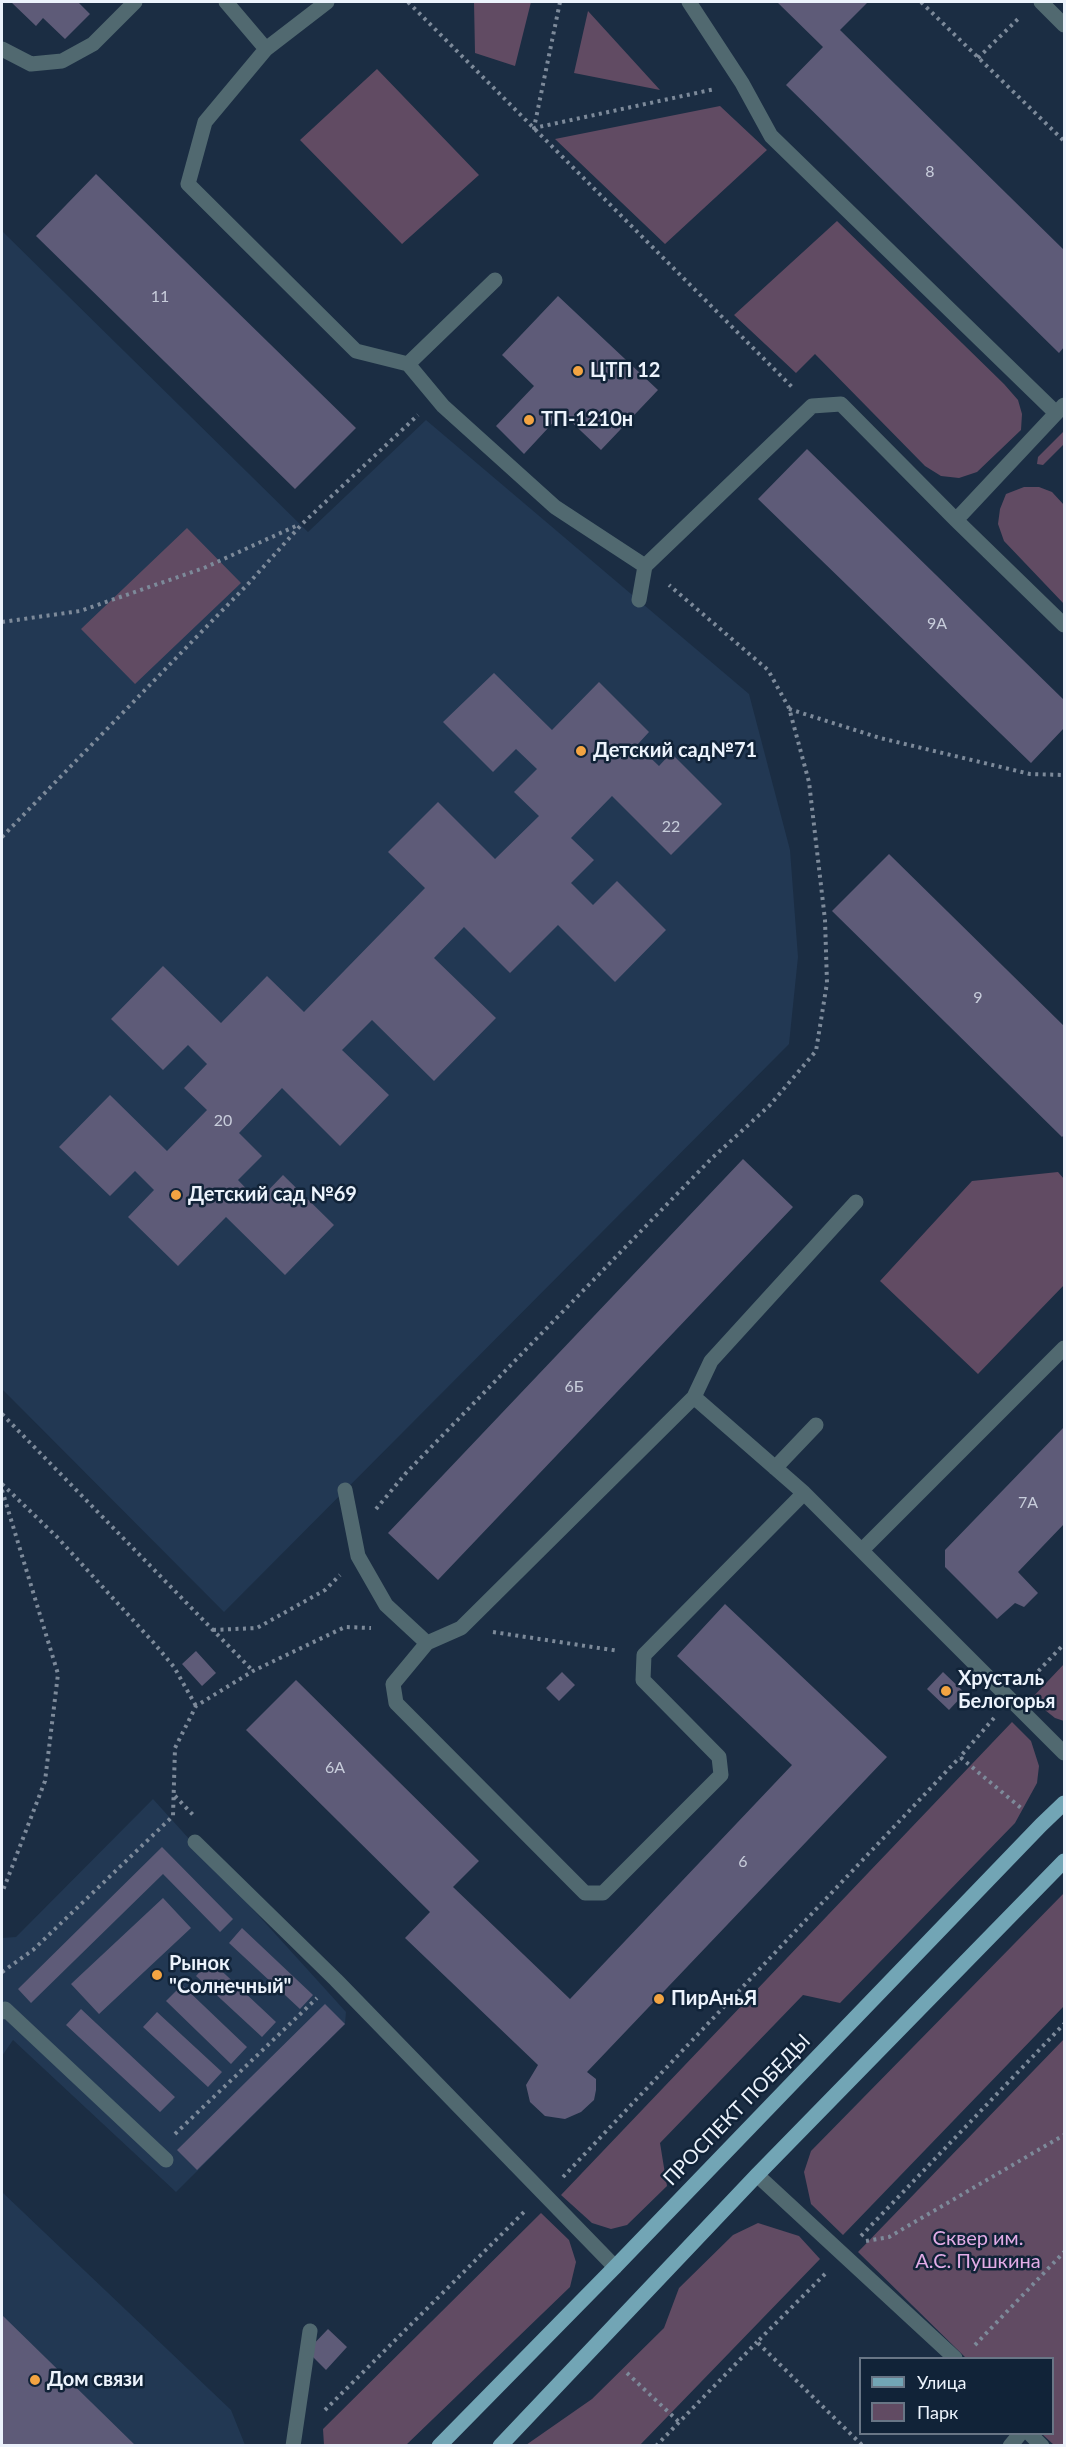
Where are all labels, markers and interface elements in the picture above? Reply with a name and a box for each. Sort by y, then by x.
house number: 8 [925,162,935,182]
house number: 11 [151,287,169,307]
place label: ЦТП 12 [590,359,660,383]
marker: ЦТП 12 [571,364,585,378]
place label: ТП-1210н [541,408,633,432]
marker: ТП-1210н [522,413,536,427]
house number: 9А [927,614,947,634]
place label: Детский сад№71 [593,739,757,763]
marker: Детский сад№71 [574,744,588,758]
house number: 22 [662,817,680,837]
house number: 9 [973,988,983,1008]
house number: 20 [214,1111,232,1131]
place label: Детский сад №69 [188,1183,357,1207]
marker: Детский сад №69 [169,1188,183,1202]
house number: 6Б [564,1377,584,1397]
house number: 7А [1018,1493,1038,1513]
place label: Хрусталь Белогорья [958,1667,1055,1714]
marker: Хрусталь Белогорья [939,1684,953,1698]
house number: 6А [325,1758,345,1778]
house number: 6 [738,1852,748,1872]
place label: Рынок "Солнечный" [169,1952,292,1999]
marker: Рынок "Солнечный" [150,1968,164,1982]
place label: ПирАньЯ [671,1987,757,2011]
marker: ПирАньЯ [652,1992,666,2006]
street label: ПРОСПЕКТ ПОБЕДЫ [659,2029,815,2191]
park label: Сквер им. А.С. Пушкина [915,2227,1041,2274]
legend [859,2357,1054,2435]
place label: Дом связи [47,2368,144,2392]
text: Улица [917,2371,967,2393]
marker: Дом связи [28,2373,42,2387]
text: Парк [917,2401,958,2423]

